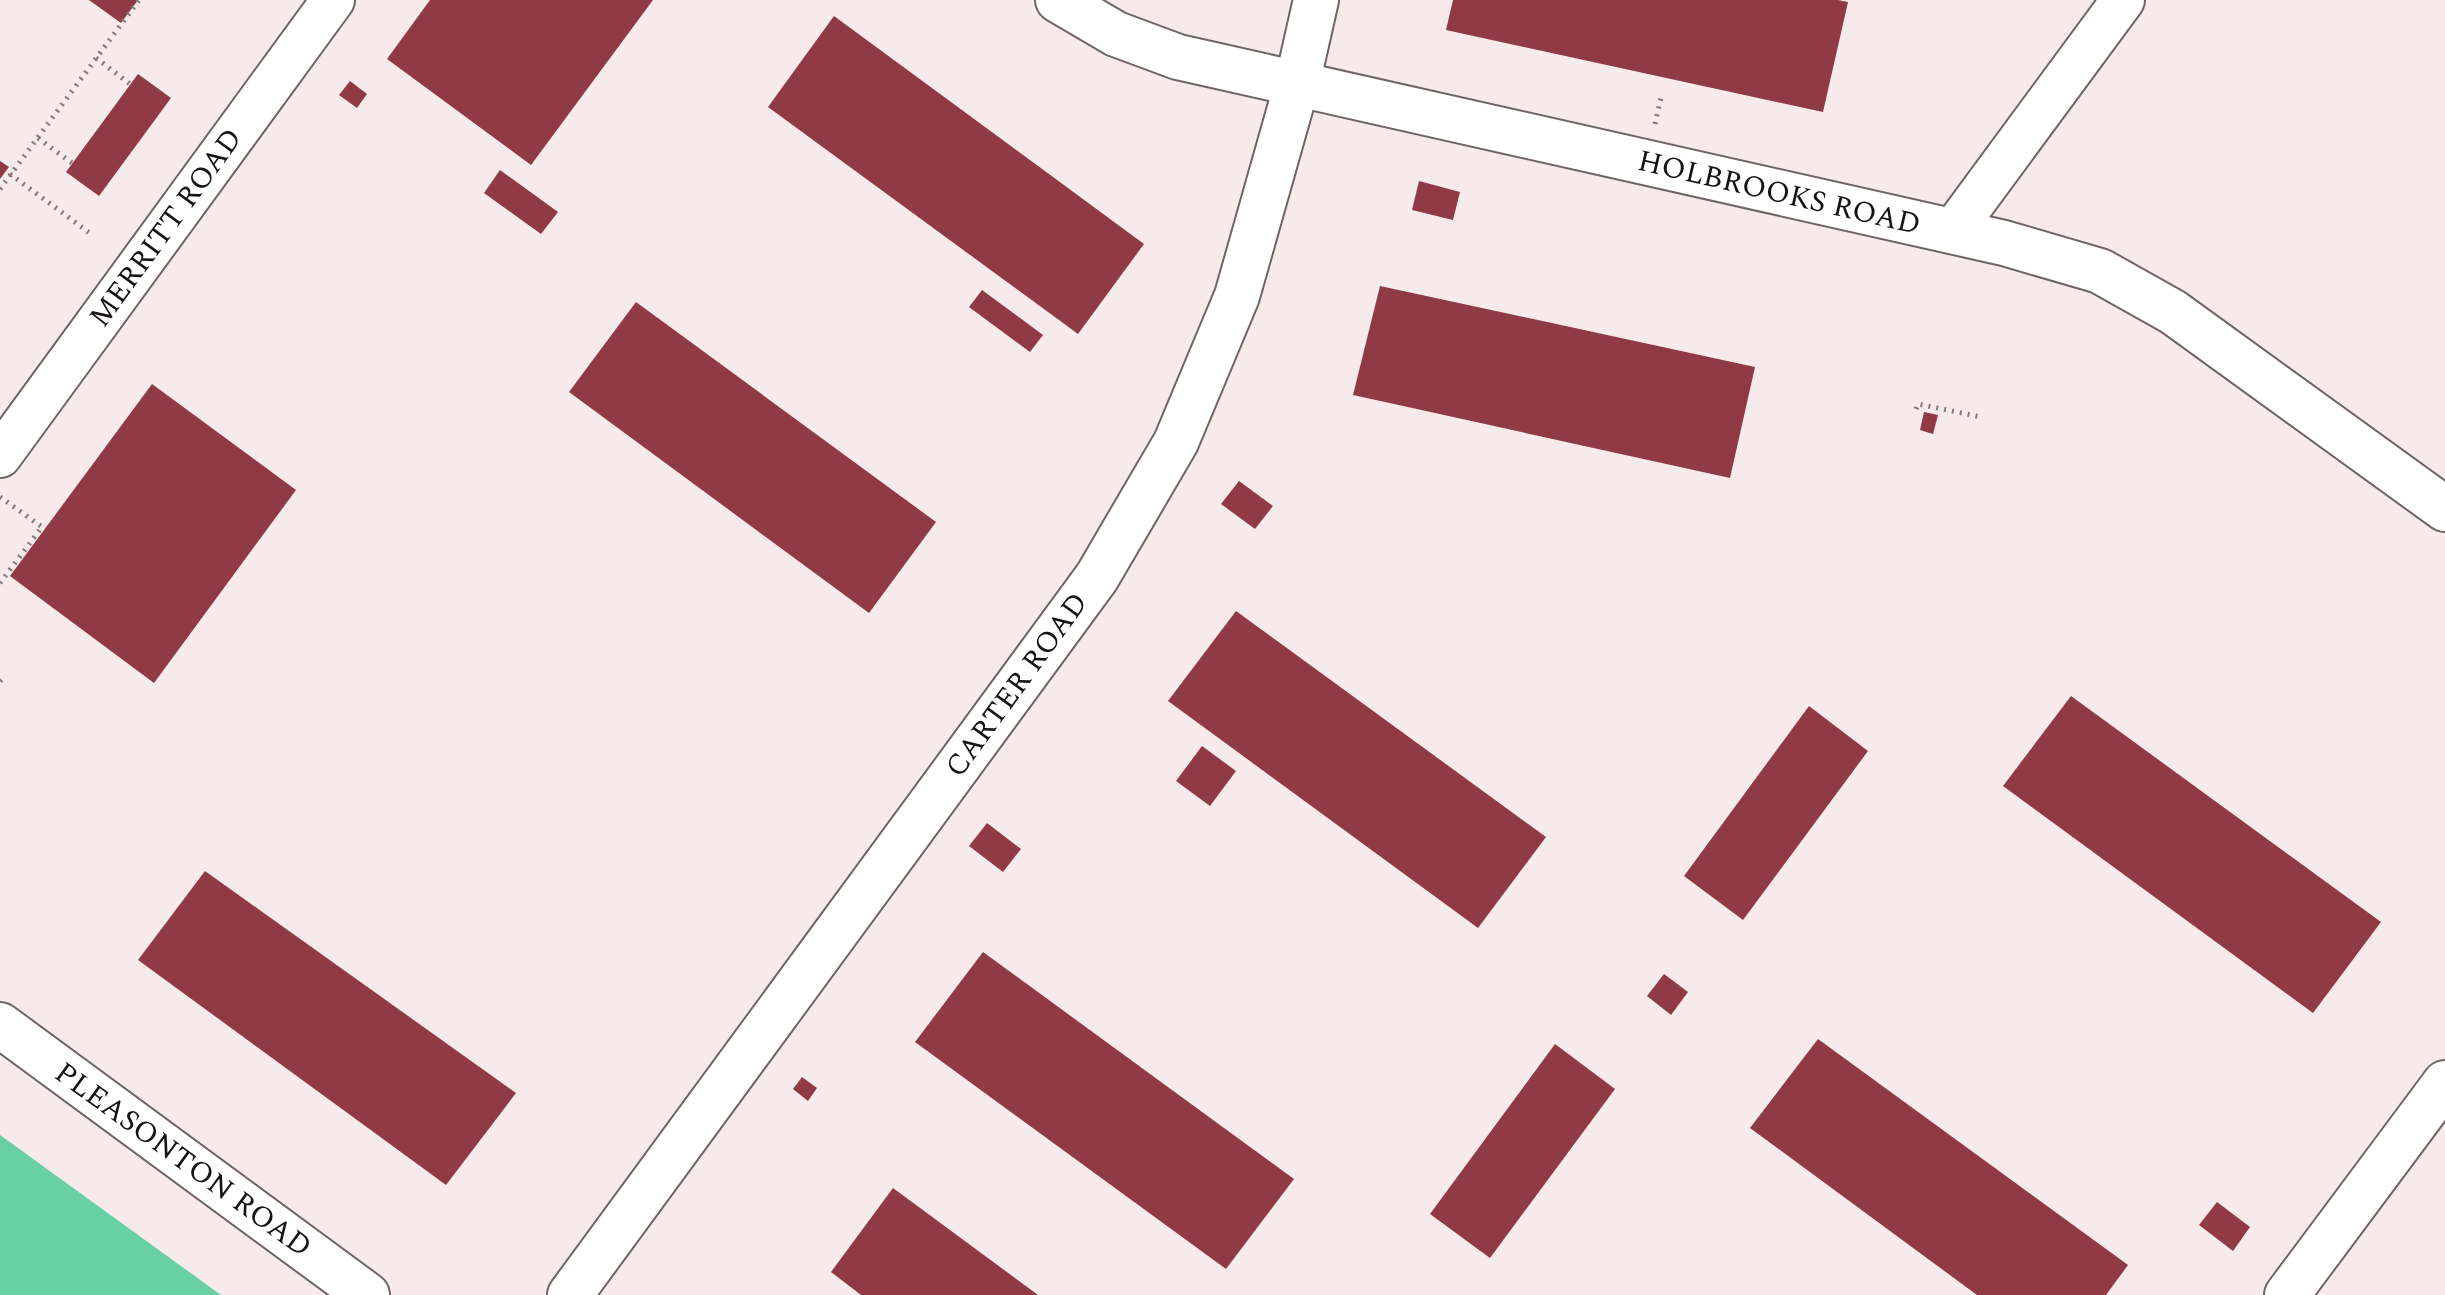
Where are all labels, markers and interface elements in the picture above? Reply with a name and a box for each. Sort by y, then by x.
street label: MERRITT ROAD [78,119,254,337]
street label: HOLBROOKS ROAD [1633,138,1925,248]
street label: CARTER ROAD [934,583,1100,787]
street label: PLEASONTON ROAD [45,1051,321,1269]

